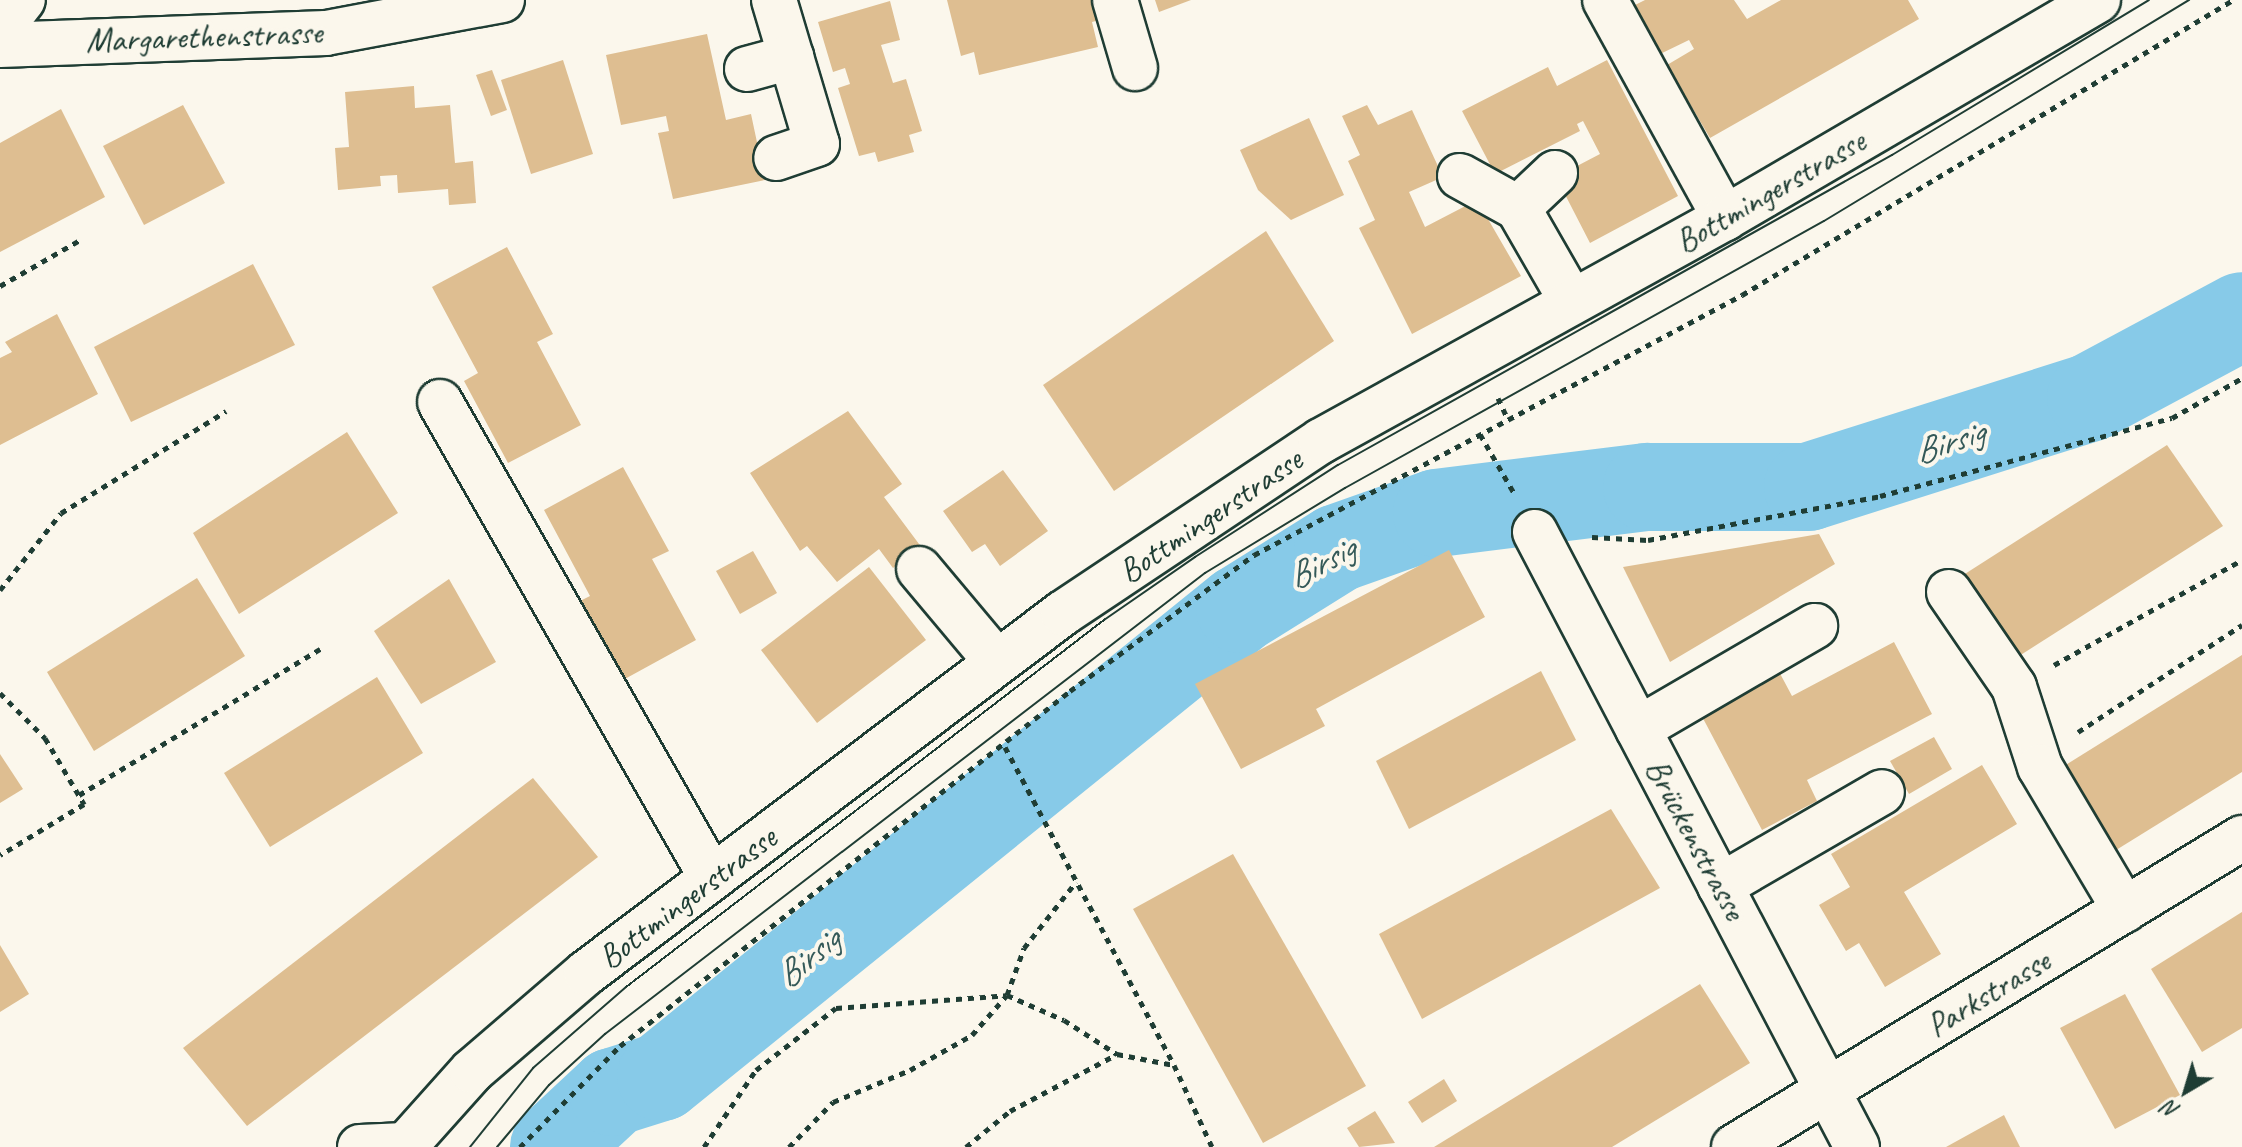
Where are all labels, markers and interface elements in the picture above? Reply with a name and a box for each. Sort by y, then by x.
street label: Margarethenstrasse [85,11,323,61]
street label: Bottmingerstrasse [1668,120,1872,262]
water label: Birsig [1909,411,1989,473]
street label: Bottmingerstrasse [1111,439,1309,591]
water label: Birsig [1280,527,1362,599]
street label: Brückenstrasse [1637,752,1755,926]
street label: Bottmingerstrasse [590,817,784,977]
water label: Birsig [767,919,849,997]
street label: Parkstrasse [1919,940,2057,1046]
north arrow [2146,1051,2226,1131]
text: N [2157,1095,2185,1125]

